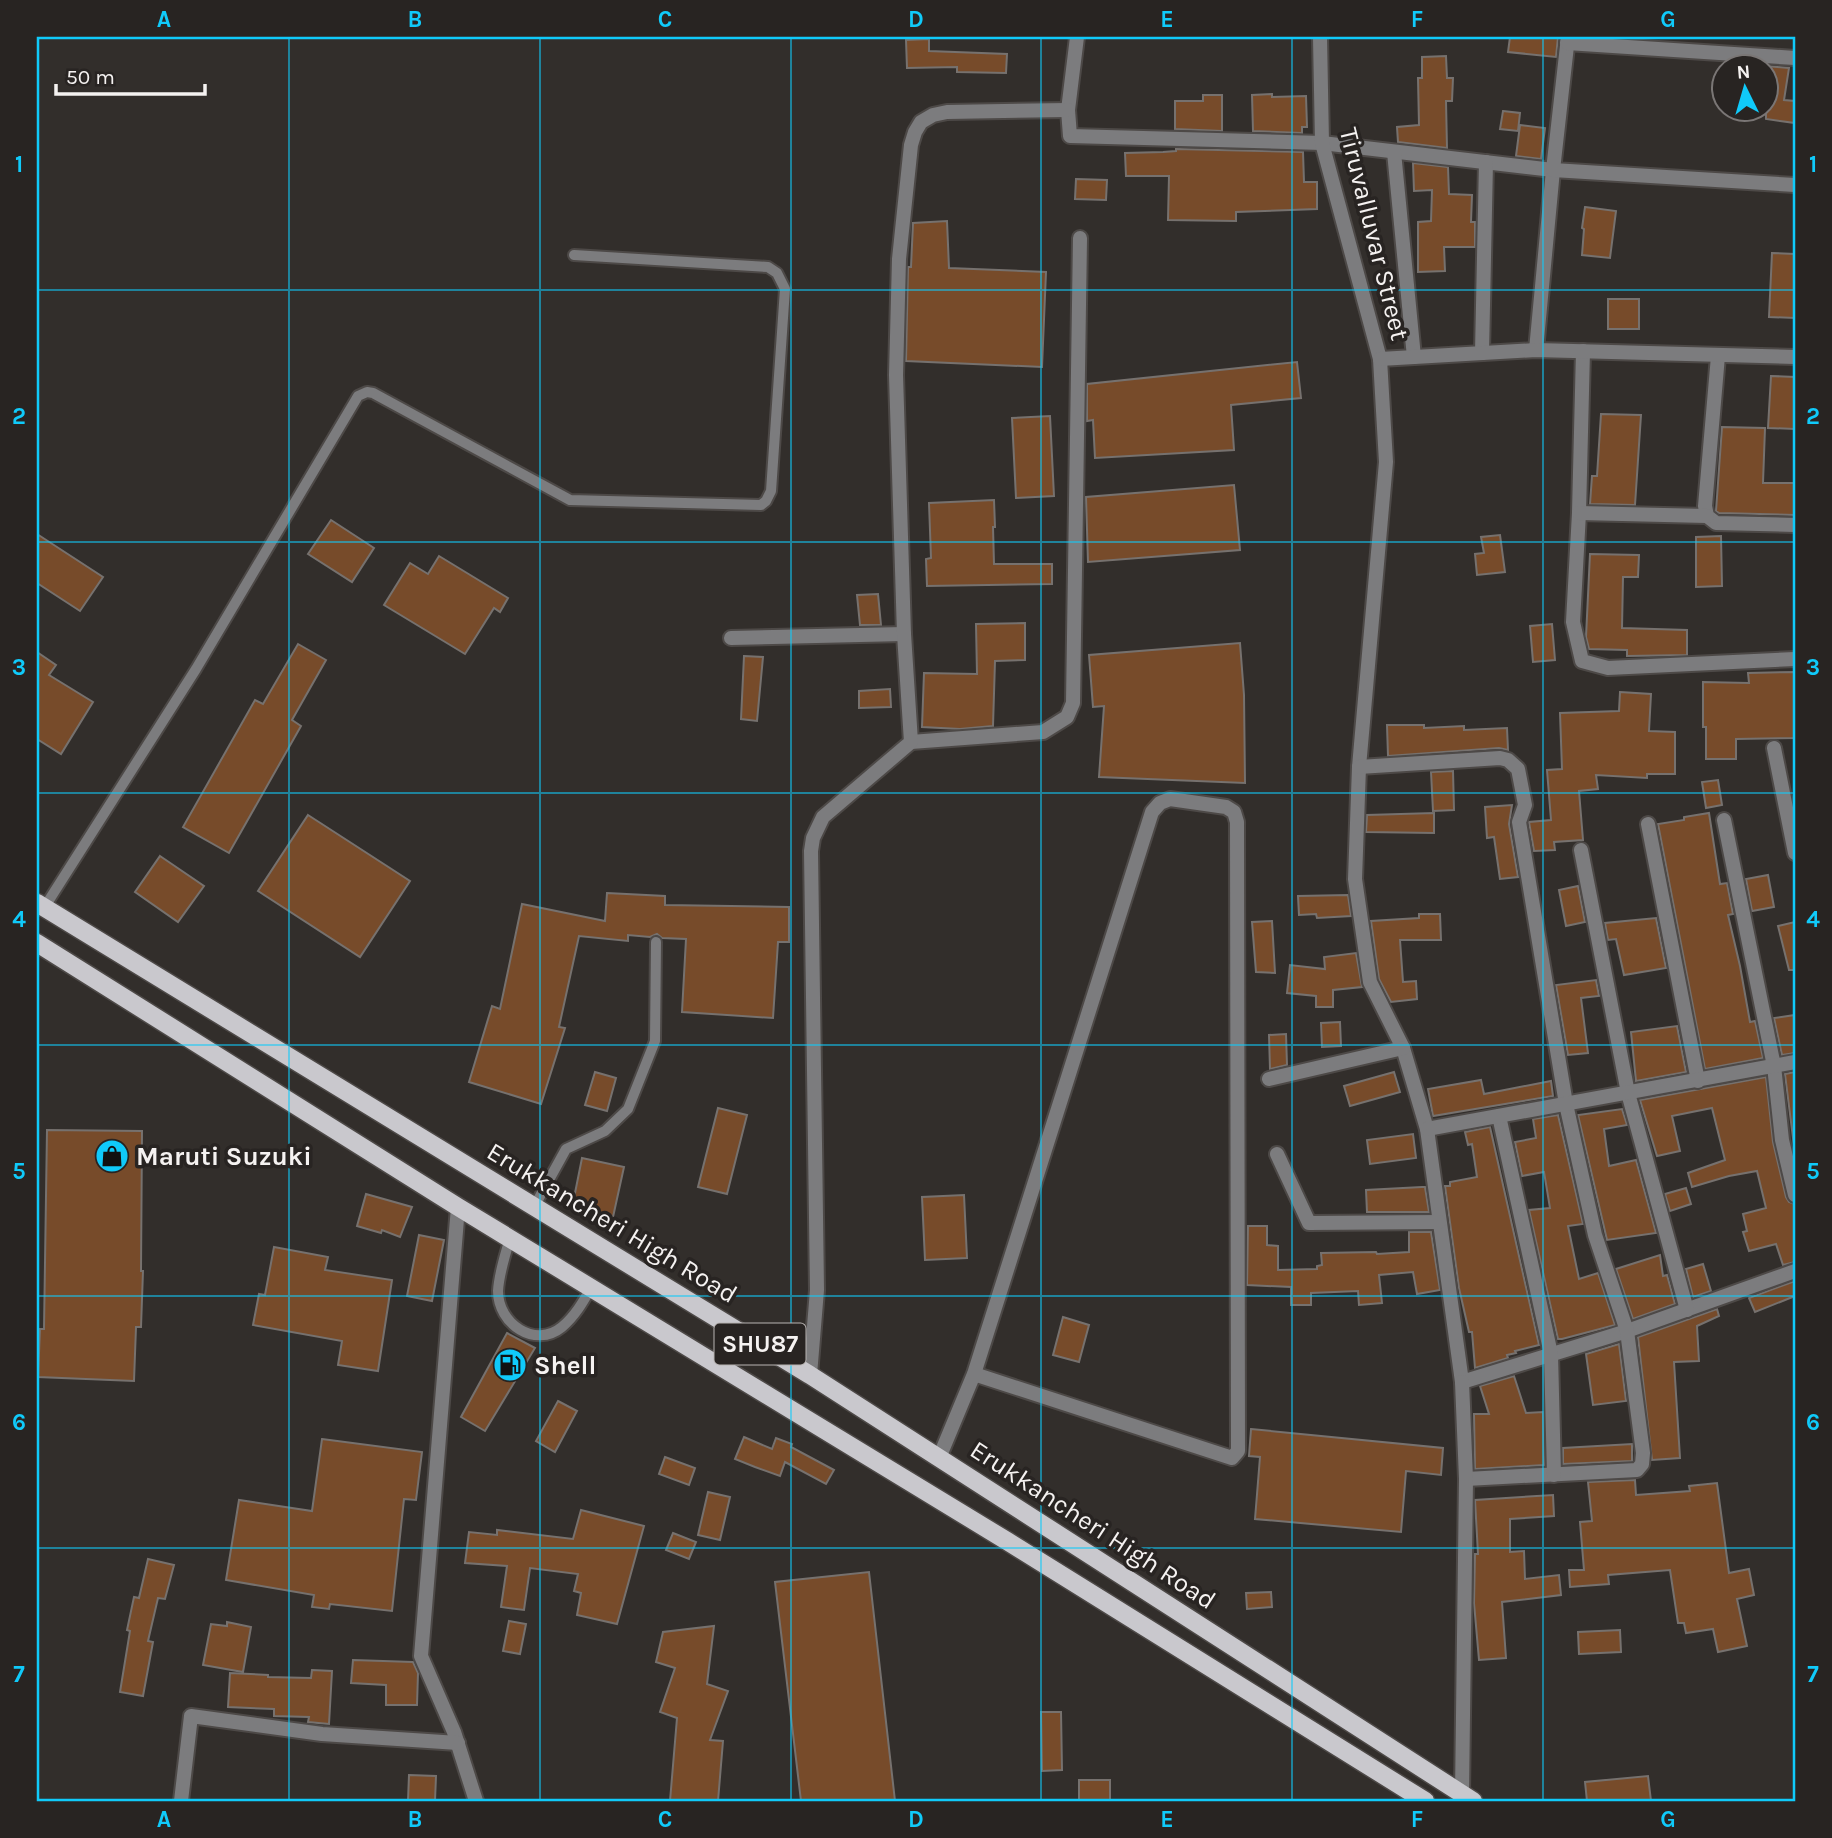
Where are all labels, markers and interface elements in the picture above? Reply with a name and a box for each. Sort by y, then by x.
text: A [157,6,171,33]
text: B [408,6,422,33]
text: C [658,6,672,33]
text: D [908,6,924,33]
text: E [1160,6,1174,33]
text: F [1411,6,1423,33]
text: G [1660,6,1676,33]
scale bar [56,52,205,96]
north arrow [1710,52,1780,122]
text: N [1736,61,1751,84]
text: 50 m [66,65,115,89]
street label: Tiruvalluvar Street [1333,125,1415,344]
text: 1 [15,151,23,178]
text: 1 [1809,151,1817,178]
text: 2 [12,403,26,430]
text: 2 [1806,403,1820,430]
text: 3 [12,654,26,681]
text: 3 [1806,654,1820,681]
text: 4 [12,906,26,933]
text: 4 [1806,906,1820,933]
street label: Erukkancheri High Road [481,1136,743,1310]
shop icon: Maruti Suzuki [93,1137,131,1175]
place label: Maruti Suzuki [136,1141,312,1172]
text: 5 [12,1158,26,1185]
text: 5 [1806,1158,1820,1185]
road number: SHU87 [714,1324,806,1364]
fuel station icon: Shell [491,1346,529,1384]
place label: Shell [534,1350,596,1381]
text: 6 [12,1409,26,1436]
text: 6 [1806,1409,1820,1436]
street label: Erukkancheri High Road [964,1434,1222,1616]
text: 7 [13,1661,25,1688]
text: 7 [1807,1661,1819,1688]
text: A [157,1806,171,1833]
text: B [408,1806,422,1833]
text: C [658,1806,672,1833]
text: D [908,1806,924,1833]
text: E [1160,1806,1174,1833]
text: F [1411,1806,1423,1833]
text: G [1660,1806,1676,1833]

